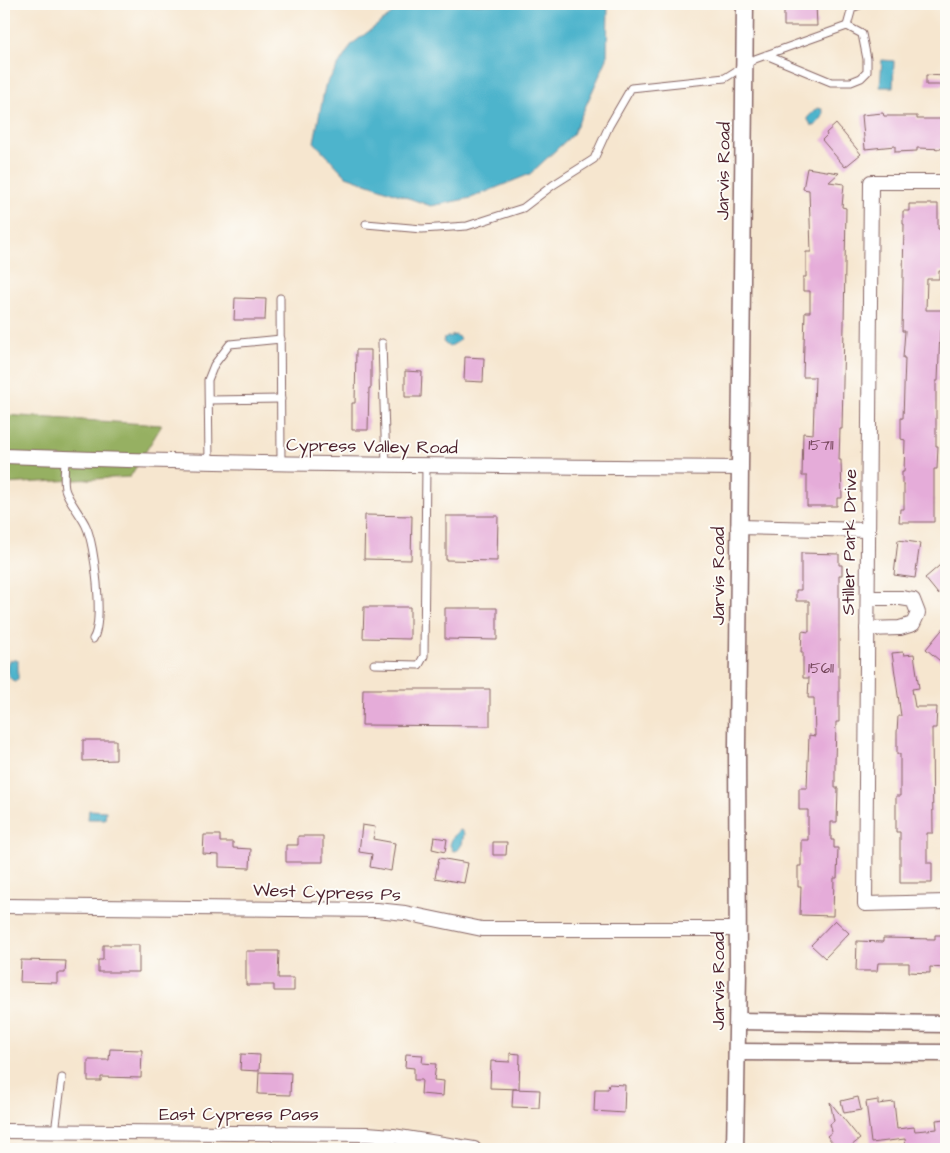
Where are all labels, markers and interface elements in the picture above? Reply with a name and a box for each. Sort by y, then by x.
street label: Jarvis Road [710,122,737,220]
street label: Cypress Valley Road [286,433,458,461]
house number: 15711 [808,435,834,456]
street label: Stiller Park Drive [836,468,863,615]
street label: Jarvis Road [706,527,731,625]
house number: 15611 [808,658,834,679]
street label: West Cypress Ps [252,877,402,909]
street label: Jarvis Road [706,932,731,1030]
street label: East Cypress Pass [159,1102,319,1128]

